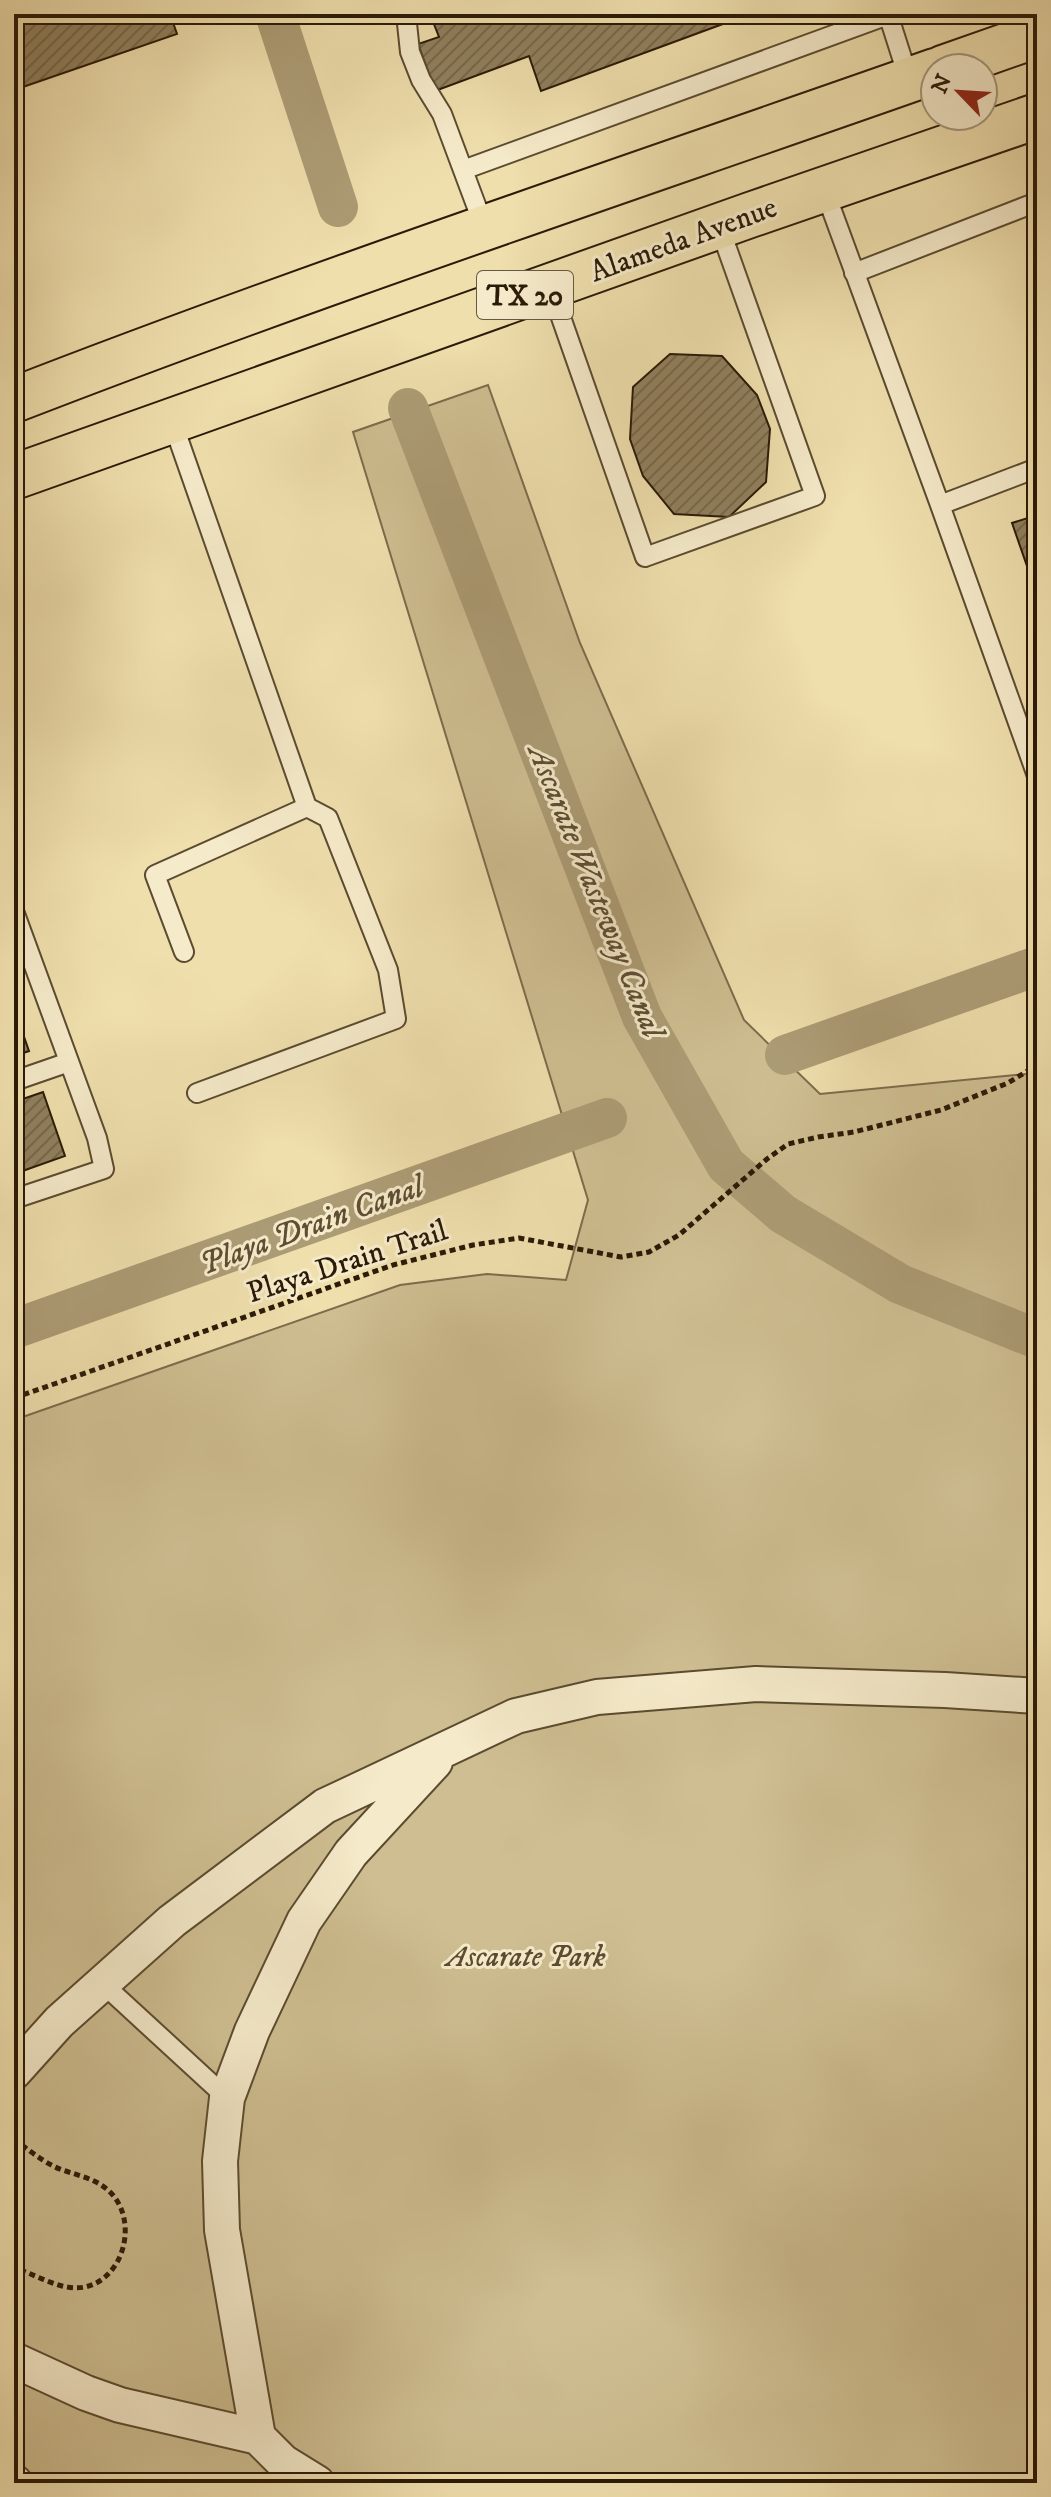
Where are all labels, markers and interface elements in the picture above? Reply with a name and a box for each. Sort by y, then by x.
north arrow [919,52,999,132]
text: N [926,70,958,98]
street label: Alameda Avenue [585,189,782,291]
road number: TX 20 [477,271,573,319]
water label: Ascarate Wasteway Canal [517,737,674,1047]
water label: Playa Drain Canal [194,1166,432,1285]
street label: Playa Drain Trail [243,1213,452,1312]
park label: Ascarate Park [443,1939,606,1976]

